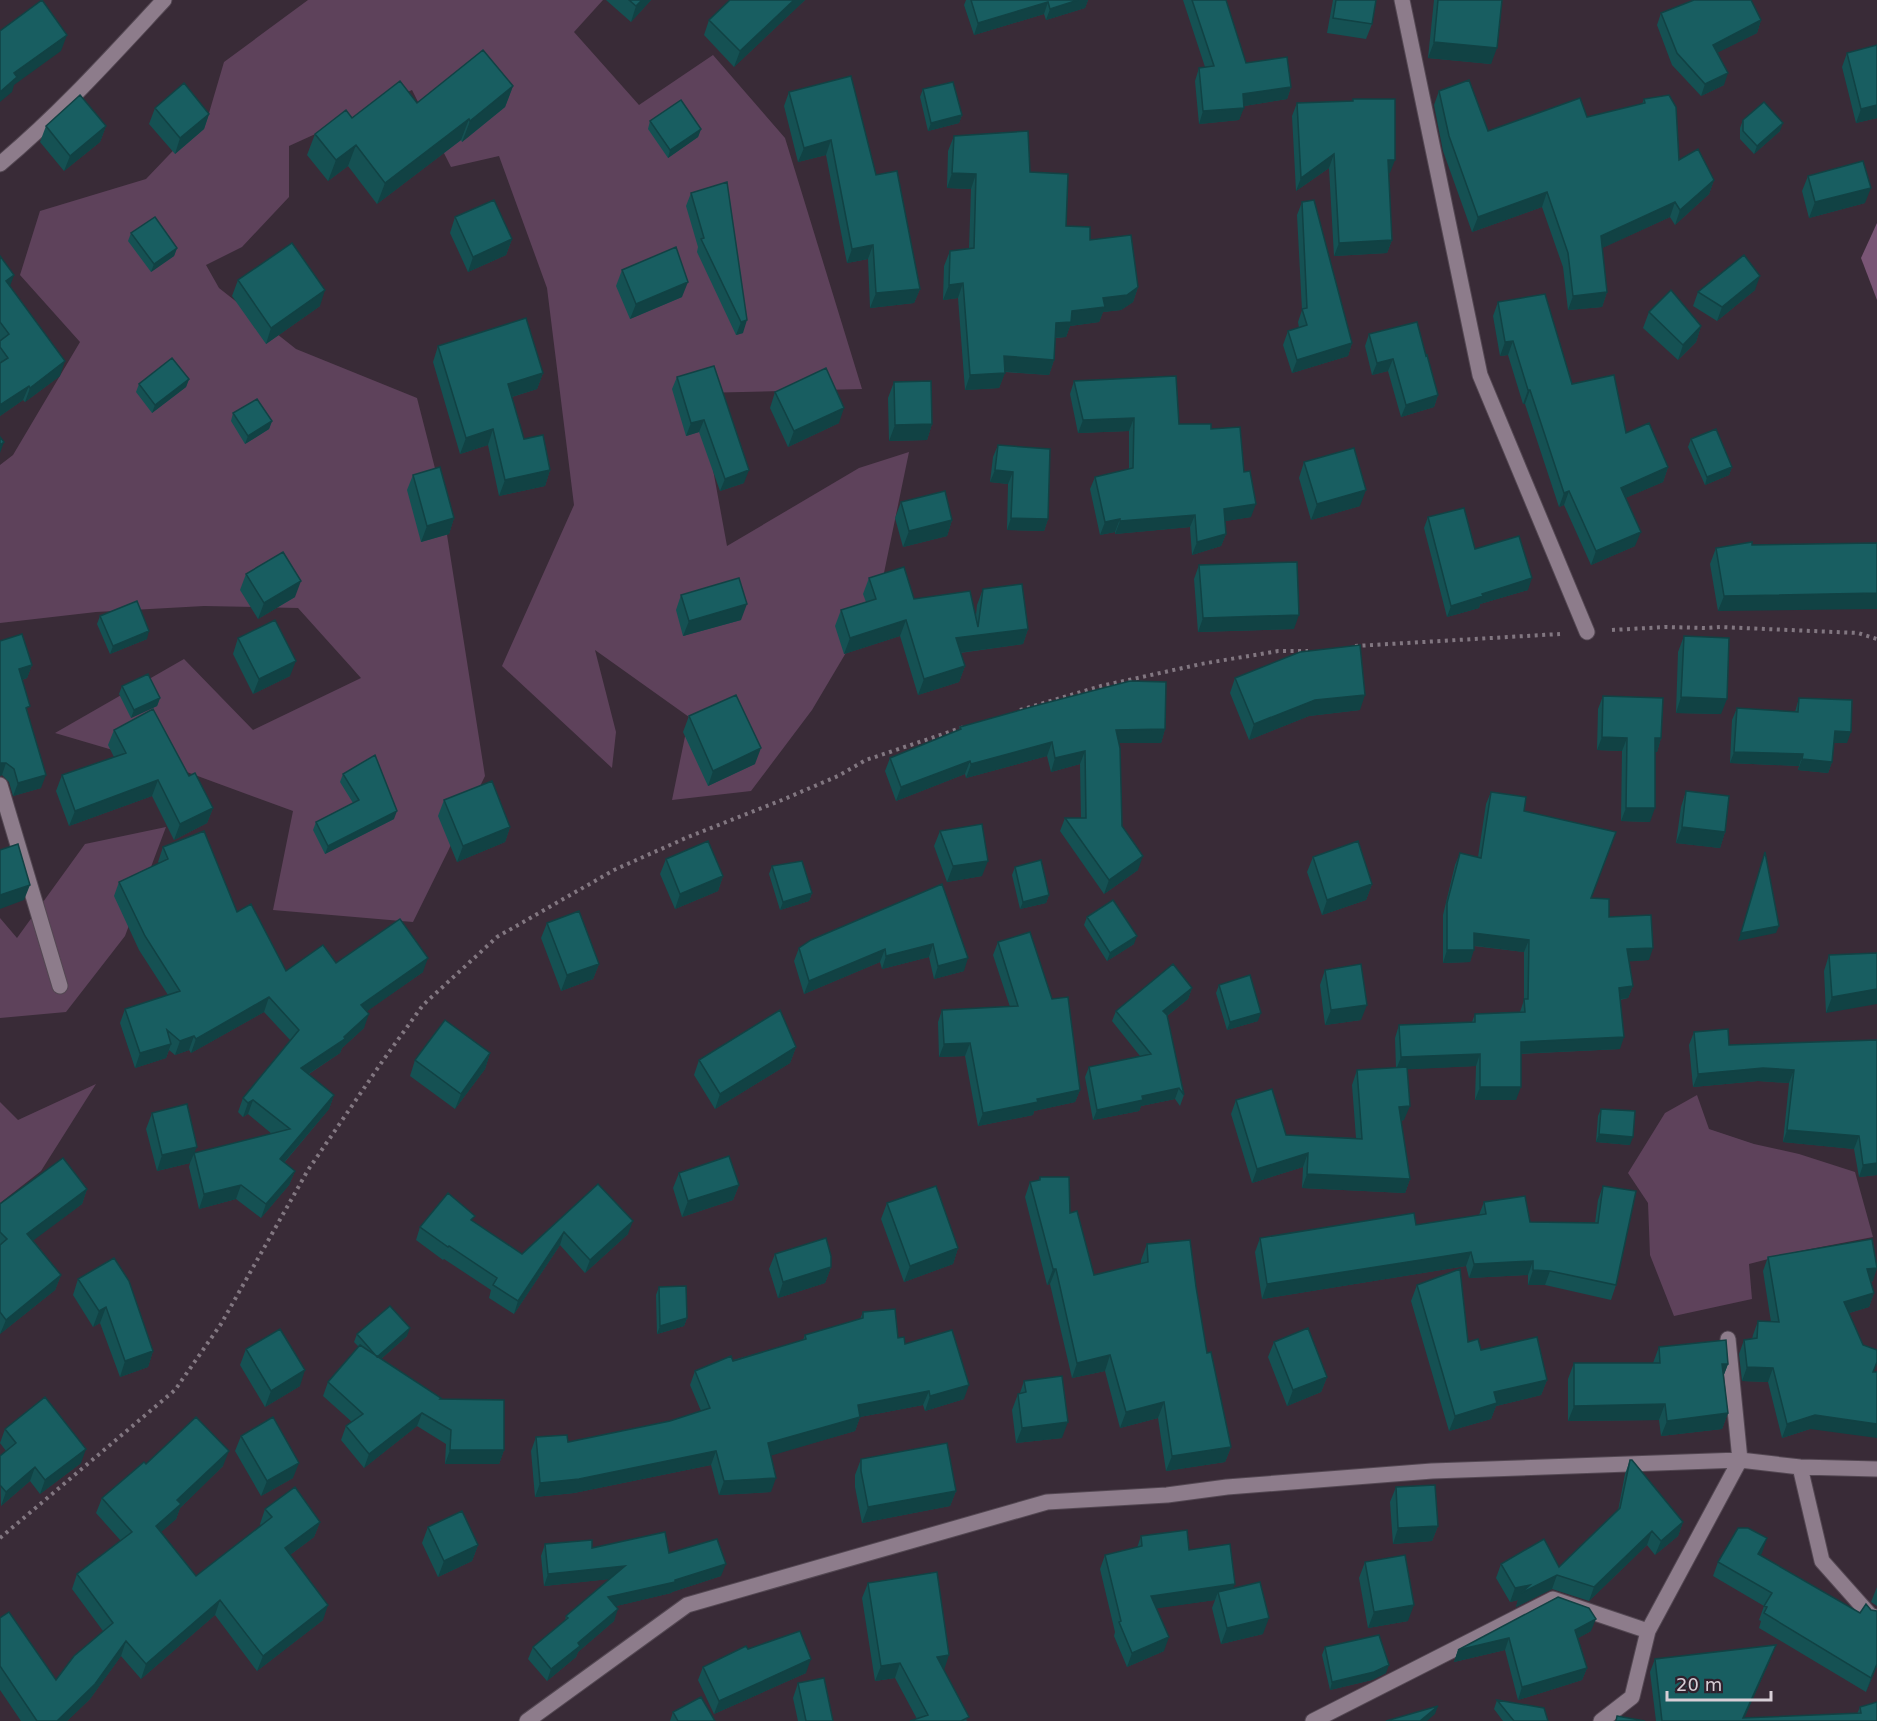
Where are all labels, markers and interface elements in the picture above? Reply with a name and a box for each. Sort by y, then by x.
scale bar [1667,1664,1770,1702]
text: 20 m [1676,1674,1722,1695]

